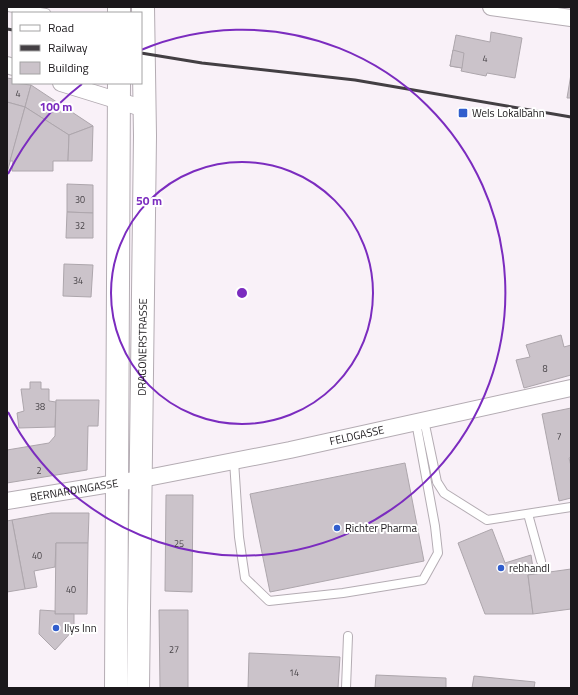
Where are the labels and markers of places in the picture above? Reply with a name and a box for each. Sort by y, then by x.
place label: Wels Lokalbahn [472,105,545,121]
marker: Wels Lokalbahn [457,107,469,119]
centre of rings [235,286,249,300]
place label: Richter Pharma [345,520,417,536]
marker: Richter Pharma [332,523,342,533]
place label: rebhandl [509,560,550,576]
marker: rebhandl [496,563,506,573]
place label: Ilys Inn [64,620,97,636]
marker: Ilys Inn [51,623,61,633]

